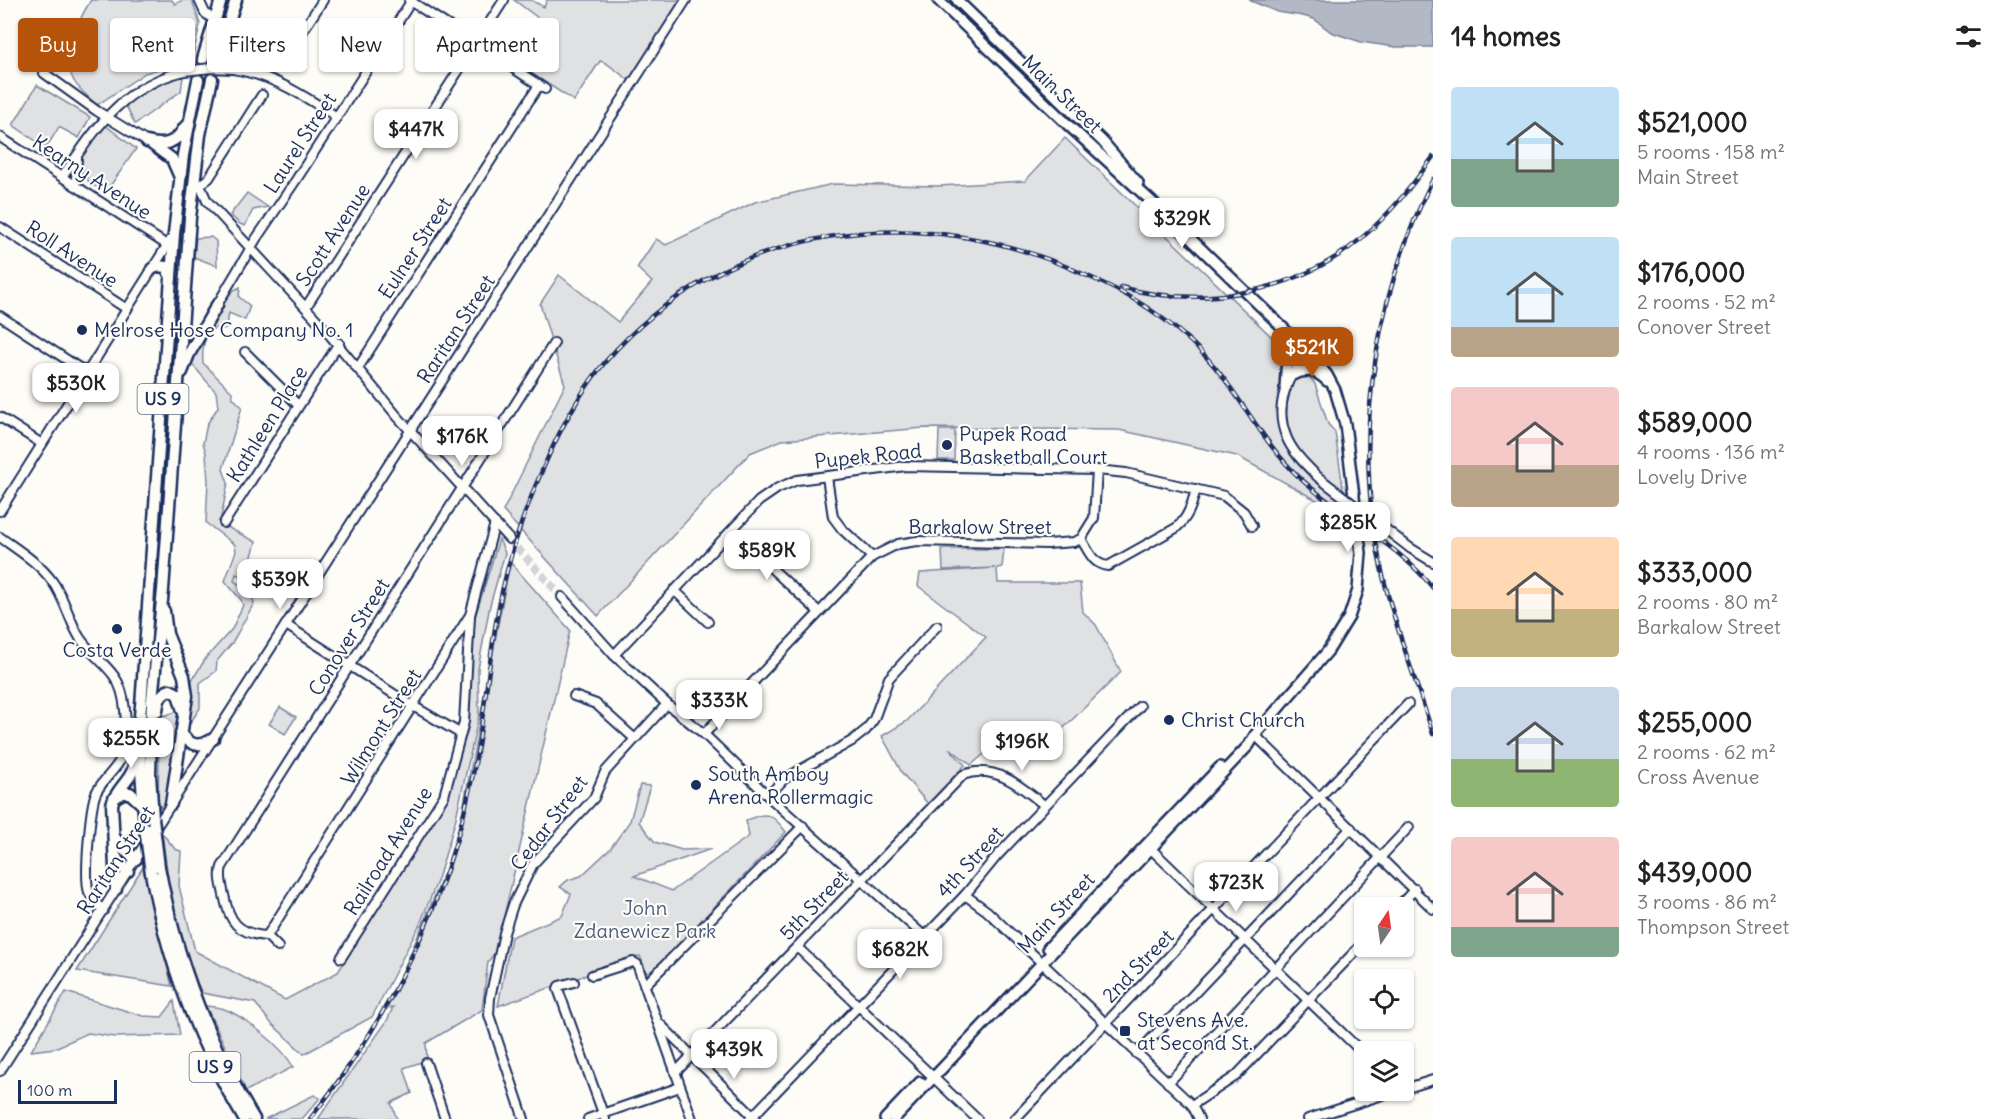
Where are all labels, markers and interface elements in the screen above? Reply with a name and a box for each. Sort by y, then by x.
chip: Buy [18,18,98,72]
chip: Rent [110,18,195,72]
chip: Filters [207,18,307,72]
chip: New [319,18,403,72]
chip: Apartment [415,18,559,72]
text: 14 homes [1451,20,1561,53]
icon: filters [1952,20,1985,53]
street label: Main Street [1017,49,1108,138]
street label: Laurel Street [258,88,341,198]
text: $521,000 [1637,106,1748,139]
pin: $447K [374,109,458,160]
icon: home [1499,111,1571,183]
text: $447K [388,116,444,141]
street label: Kearny Avenue [28,129,156,224]
text: 5 rooms · 158 m² [1637,139,1785,164]
text: Main Street [1637,164,1739,189]
street label: Scott Avenue [290,179,375,291]
street label: Eulner Street [372,192,457,303]
pin: $329K [1140,198,1224,249]
text: $329K [1153,205,1211,230]
street label: Roll Avenue [22,215,123,293]
text: $176,000 [1637,256,1745,289]
icon: home [1499,261,1571,333]
street label: Raritan Street [411,269,500,388]
text: 2 rooms · 52 m² [1637,289,1776,314]
text: Conover Street [1637,314,1771,339]
place label: Melrose Hose Company No. 1 [94,317,353,342]
marker: Melrose Hose Company No. 1 [75,323,89,337]
pin: $521K [1270,327,1354,378]
text: $521K [1285,334,1339,359]
street label: Kathleen Place [221,361,312,487]
pin: $530K [34,363,118,414]
text: $530K [46,370,106,395]
road number: US 9 [138,384,188,414]
text: $589,000 [1637,406,1753,439]
icon: home [1499,411,1571,483]
pin: $176K [420,416,504,467]
place label: Pupek Road Basketball Court [959,421,1107,469]
text: $176K [436,423,488,448]
street label: Pupek Road [813,437,923,474]
marker: Pupek Road Basketball Court [940,438,954,452]
text: 4 rooms · 136 m² [1637,439,1785,464]
text: Lovely Drive [1637,464,1747,489]
pin: $285K [1306,502,1390,553]
text: $285K [1319,509,1377,534]
street label: Barkalow Street [908,514,1052,539]
pin: $589K [725,530,809,581]
text: $589K [738,537,796,562]
text: $333,000 [1637,556,1753,589]
pin: $539K [238,559,322,610]
icon: home [1499,561,1571,633]
text: $539K [251,566,309,591]
street label: Conover Street [303,573,395,700]
text: 2 rooms · 80 m² [1637,589,1778,614]
text: Barkalow Street [1637,614,1781,639]
marker: Costa Verde [110,622,124,636]
place label: Costa Verde [62,637,172,662]
street label: Wilmont Street [335,664,426,789]
pin: $333K [677,680,761,731]
text: $333K [690,687,748,712]
text: $255,000 [1637,706,1752,739]
place label: Christ Church [1181,707,1305,732]
icon: home [1499,711,1571,783]
marker: Christ Church [1162,713,1176,727]
pin: $255K [89,718,173,769]
pin: $196K [980,721,1064,772]
text: $255K [102,725,160,750]
text: $196K [995,728,1049,753]
text: 2 rooms · 62 m² [1637,739,1776,764]
place label: South Amboy Arena Rollermagic [708,761,873,809]
text: Cross Avenue [1637,764,1759,789]
street label: Cedar Street [505,770,593,875]
marker: South Amboy Arena Rollermagic [689,778,703,792]
street label: Railroad Avenue [338,782,437,920]
street label: Raritan Street [71,800,160,919]
street label: 4th Street [931,820,1009,903]
text: $439,000 [1637,856,1752,889]
icon: home [1499,861,1571,933]
pin: $723K [1194,862,1278,913]
street label: 5th Street [774,864,853,945]
street label: Main Street [1012,867,1100,958]
text: $723K [1208,869,1264,894]
text: 3 rooms · 86 m² [1637,889,1777,914]
park label: John Zdanewicz Park [574,895,716,943]
north arrow [1354,897,1414,957]
map controls [1354,897,1414,1101]
text: Thompson Street [1637,914,1789,939]
street label: 2nd Street [1097,924,1179,1008]
pin: $682K [858,929,942,980]
text: $682K [871,936,929,961]
button: locate [1354,969,1414,1029]
place label: Stevens Ave. at Second St. [1137,1007,1253,1055]
marker: Stevens Ave. at Second St. [1118,1024,1132,1038]
pin: $439K [692,1029,776,1080]
text: $439K [705,1036,763,1061]
button: layers [1354,1041,1414,1101]
road number: US 9 [190,1052,240,1082]
scale bar [18,1077,117,1104]
text: 100 m [27,1080,72,1100]

